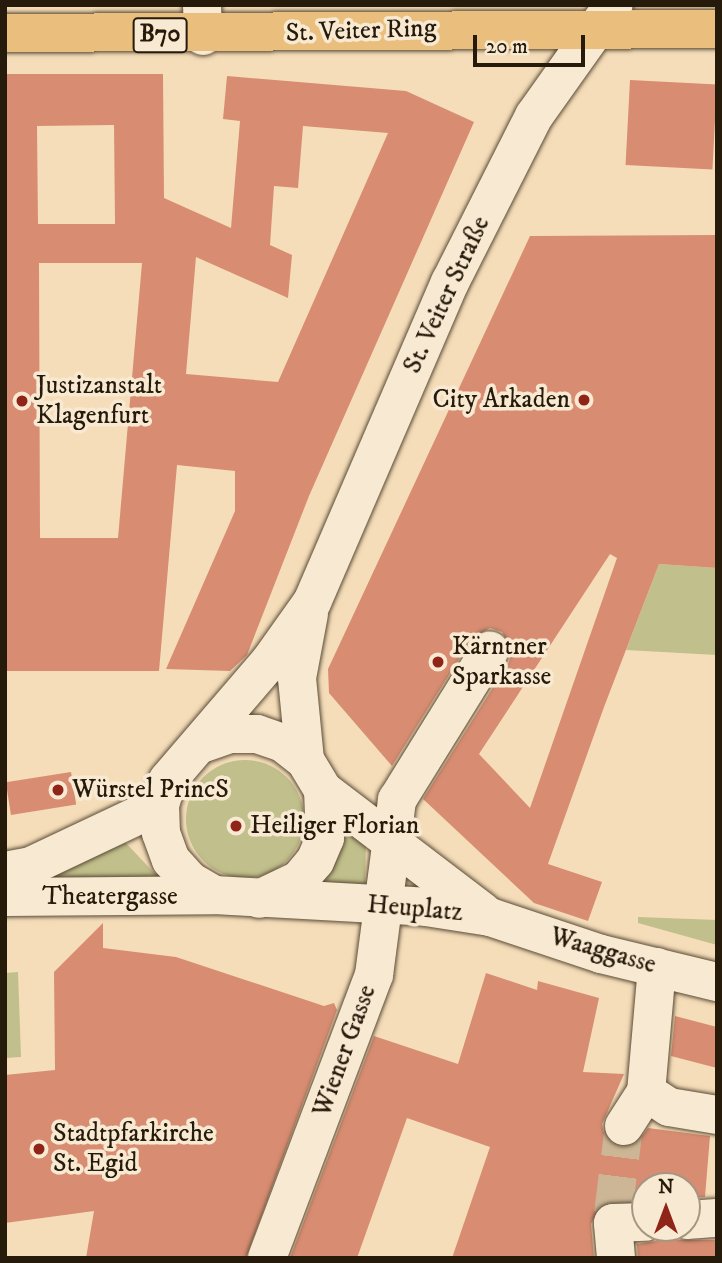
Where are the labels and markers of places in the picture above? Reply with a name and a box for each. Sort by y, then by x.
place label: Justizanstalt Klagenfurt [36,370,162,432]
place label: City Arkaden [433,384,570,416]
marker: City Arkaden [576,392,592,408]
marker: Justizanstalt Klagenfurt [14,393,30,409]
place label: Kärntner Sparkasse [452,631,551,692]
marker: Kärntner Sparkasse [430,654,446,670]
place label: Würstel PrincS [72,774,229,806]
marker: Würstel PrincS [50,782,66,798]
place label: Heiliger Florian [250,810,419,842]
marker: Heiliger Florian [228,818,244,834]
place label: Stadtpfarkirche St. Egid [53,1118,214,1180]
marker: Stadtpfarkirche St. Egid [31,1141,47,1157]

